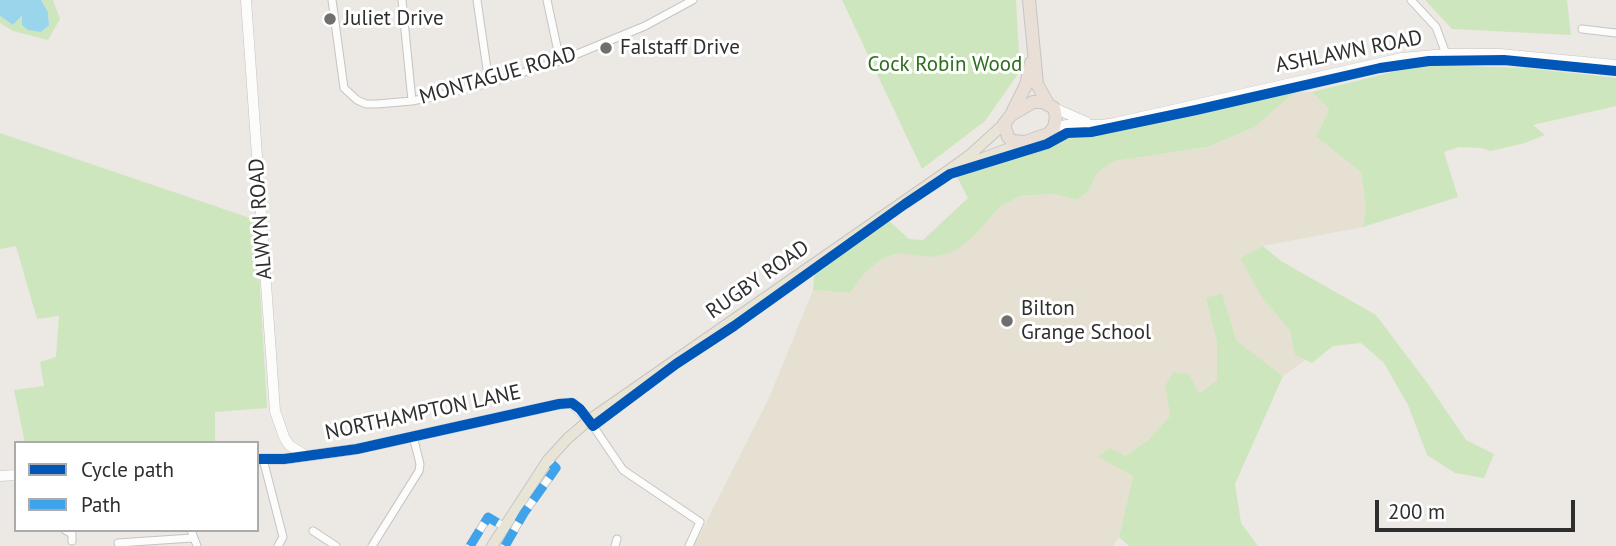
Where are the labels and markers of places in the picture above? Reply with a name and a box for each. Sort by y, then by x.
place label: Juliet Drive [344,6,444,32]
marker: Juliet Drive [322,11,338,27]
place label: Falstaff Drive [620,35,740,61]
marker: Falstaff Drive [598,40,614,56]
place label: Bilton Grange School [1021,296,1151,346]
marker: Bilton Grange School [999,313,1015,329]

